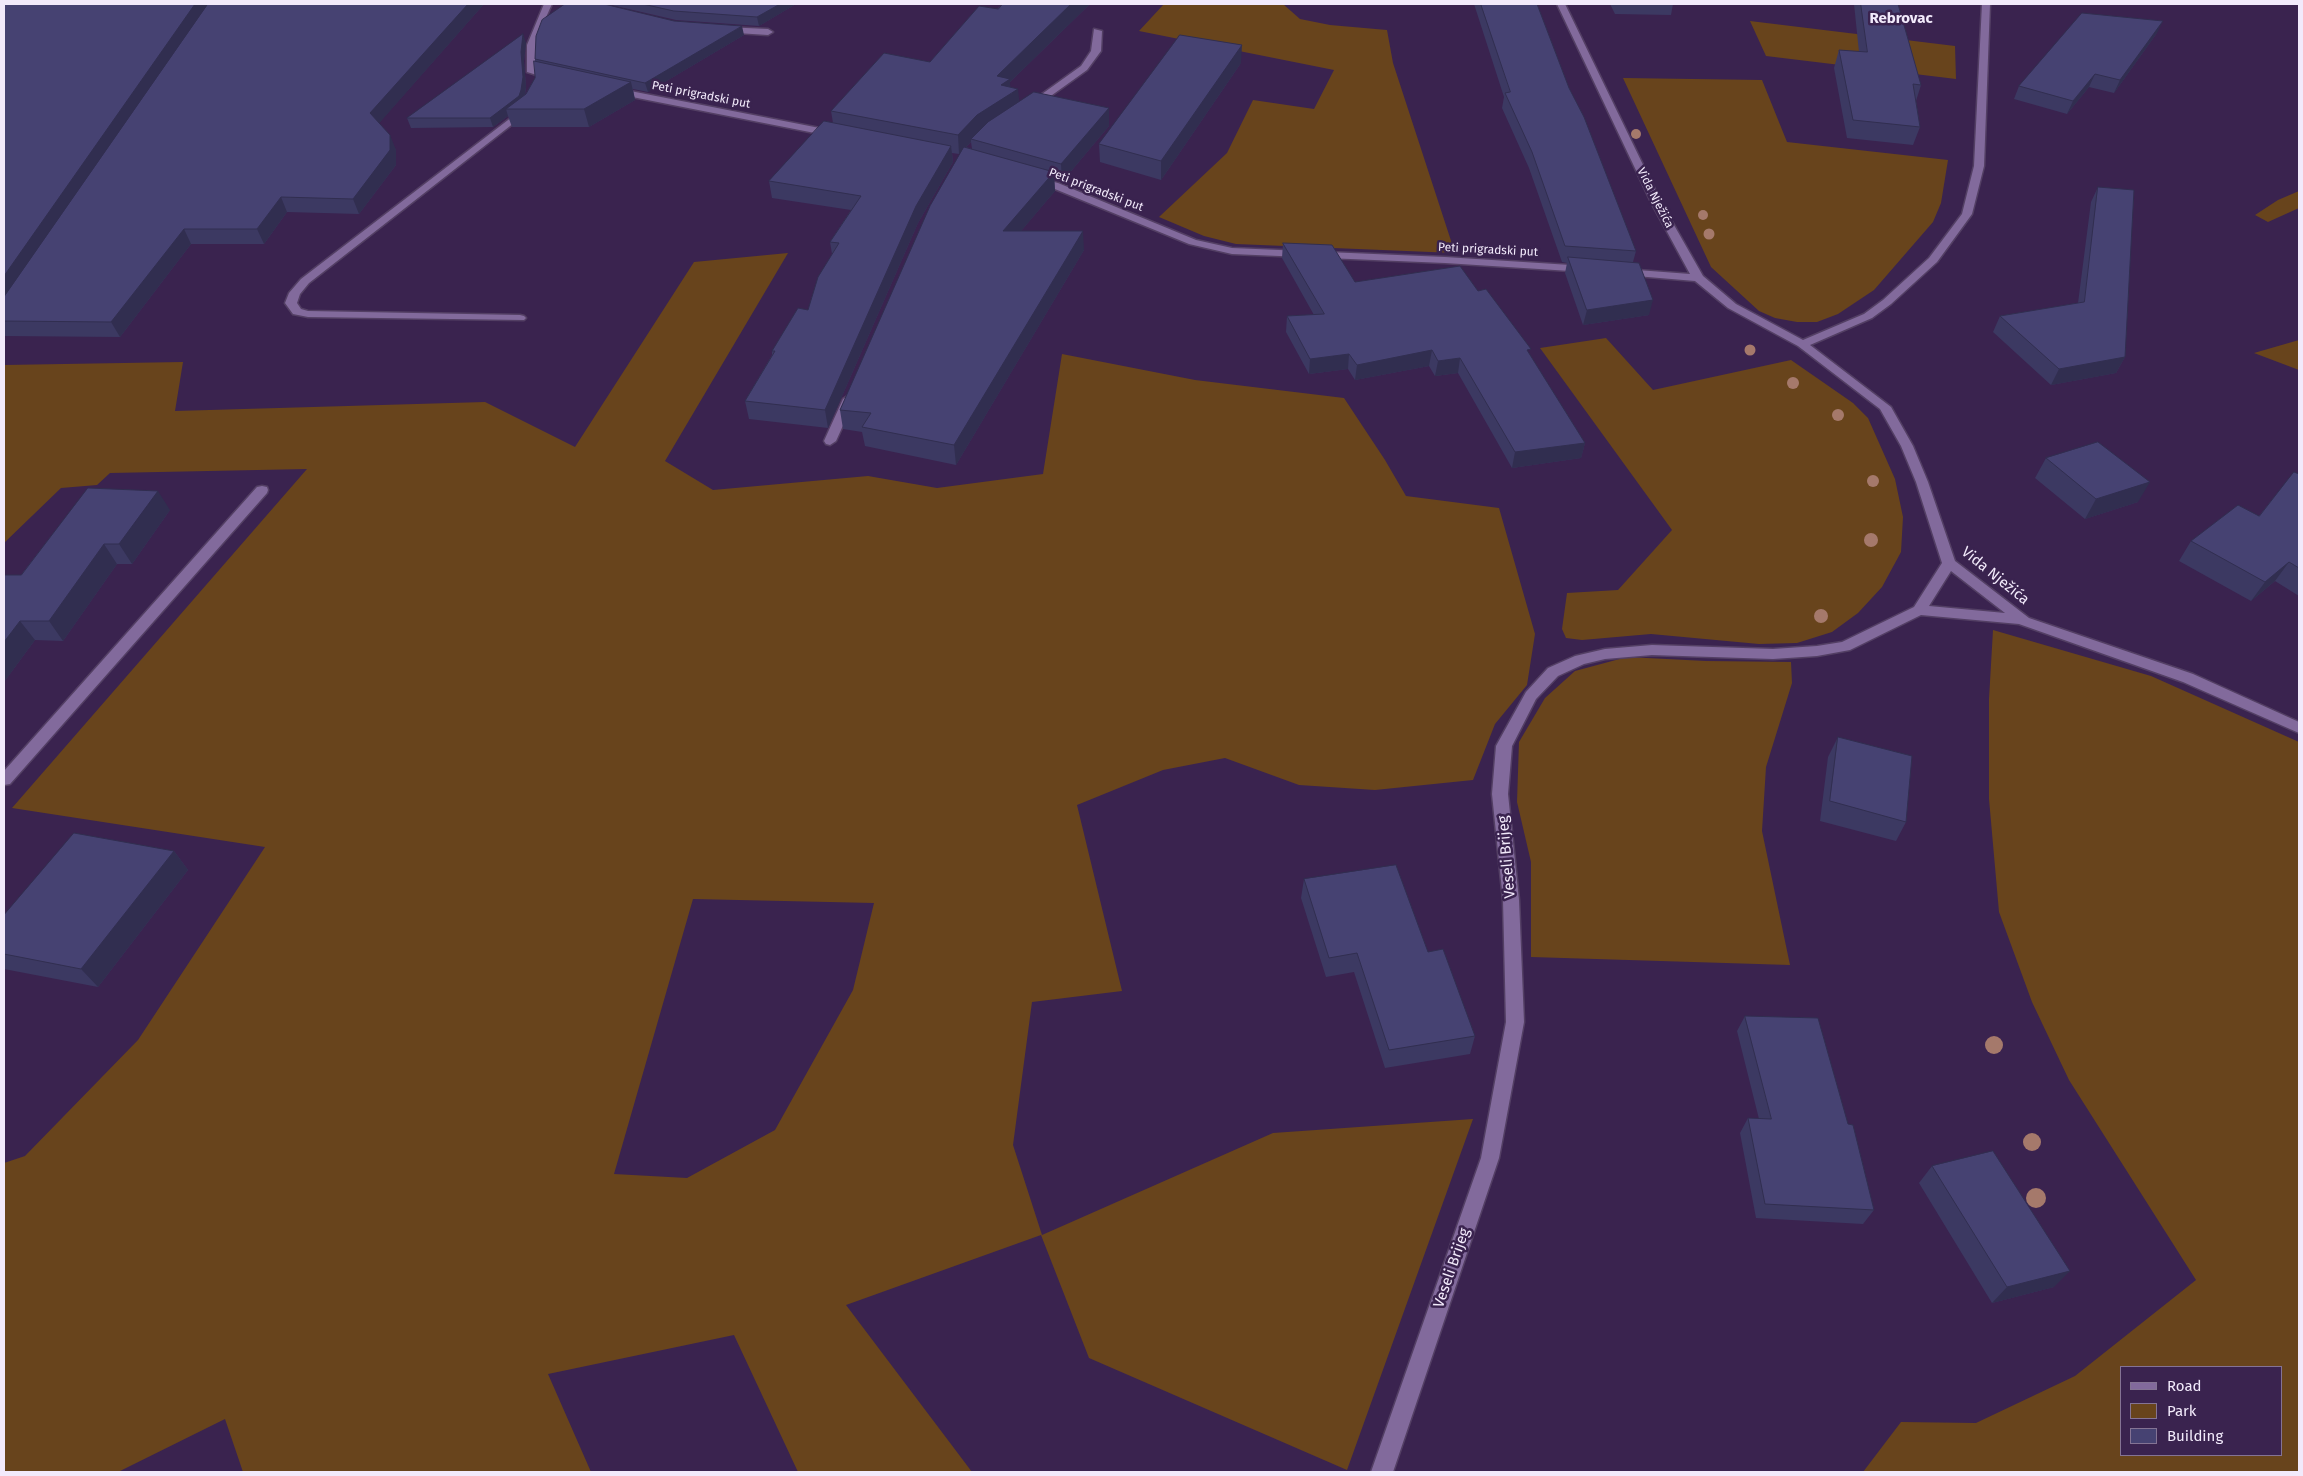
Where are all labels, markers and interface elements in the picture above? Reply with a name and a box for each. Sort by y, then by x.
district label: Rebrovac [1869,10,1933,28]
street label: Peti prigradski put [650,78,752,112]
street label: Peti prigradski put [1047,165,1145,215]
street label: Vida Nježića [1634,165,1676,231]
street label: Peti prigradski put [1438,240,1538,260]
street label: Vida Nježića [1957,543,2033,609]
street label: Veseli Brijeg [1494,815,1520,899]
street label: Veseli Brijeg [1430,1226,1474,1310]
legend [2120,1366,2283,1456]
text: Road [2167,1377,2202,1395]
text: Park [2167,1402,2197,1420]
text: Building [2167,1427,2223,1445]

